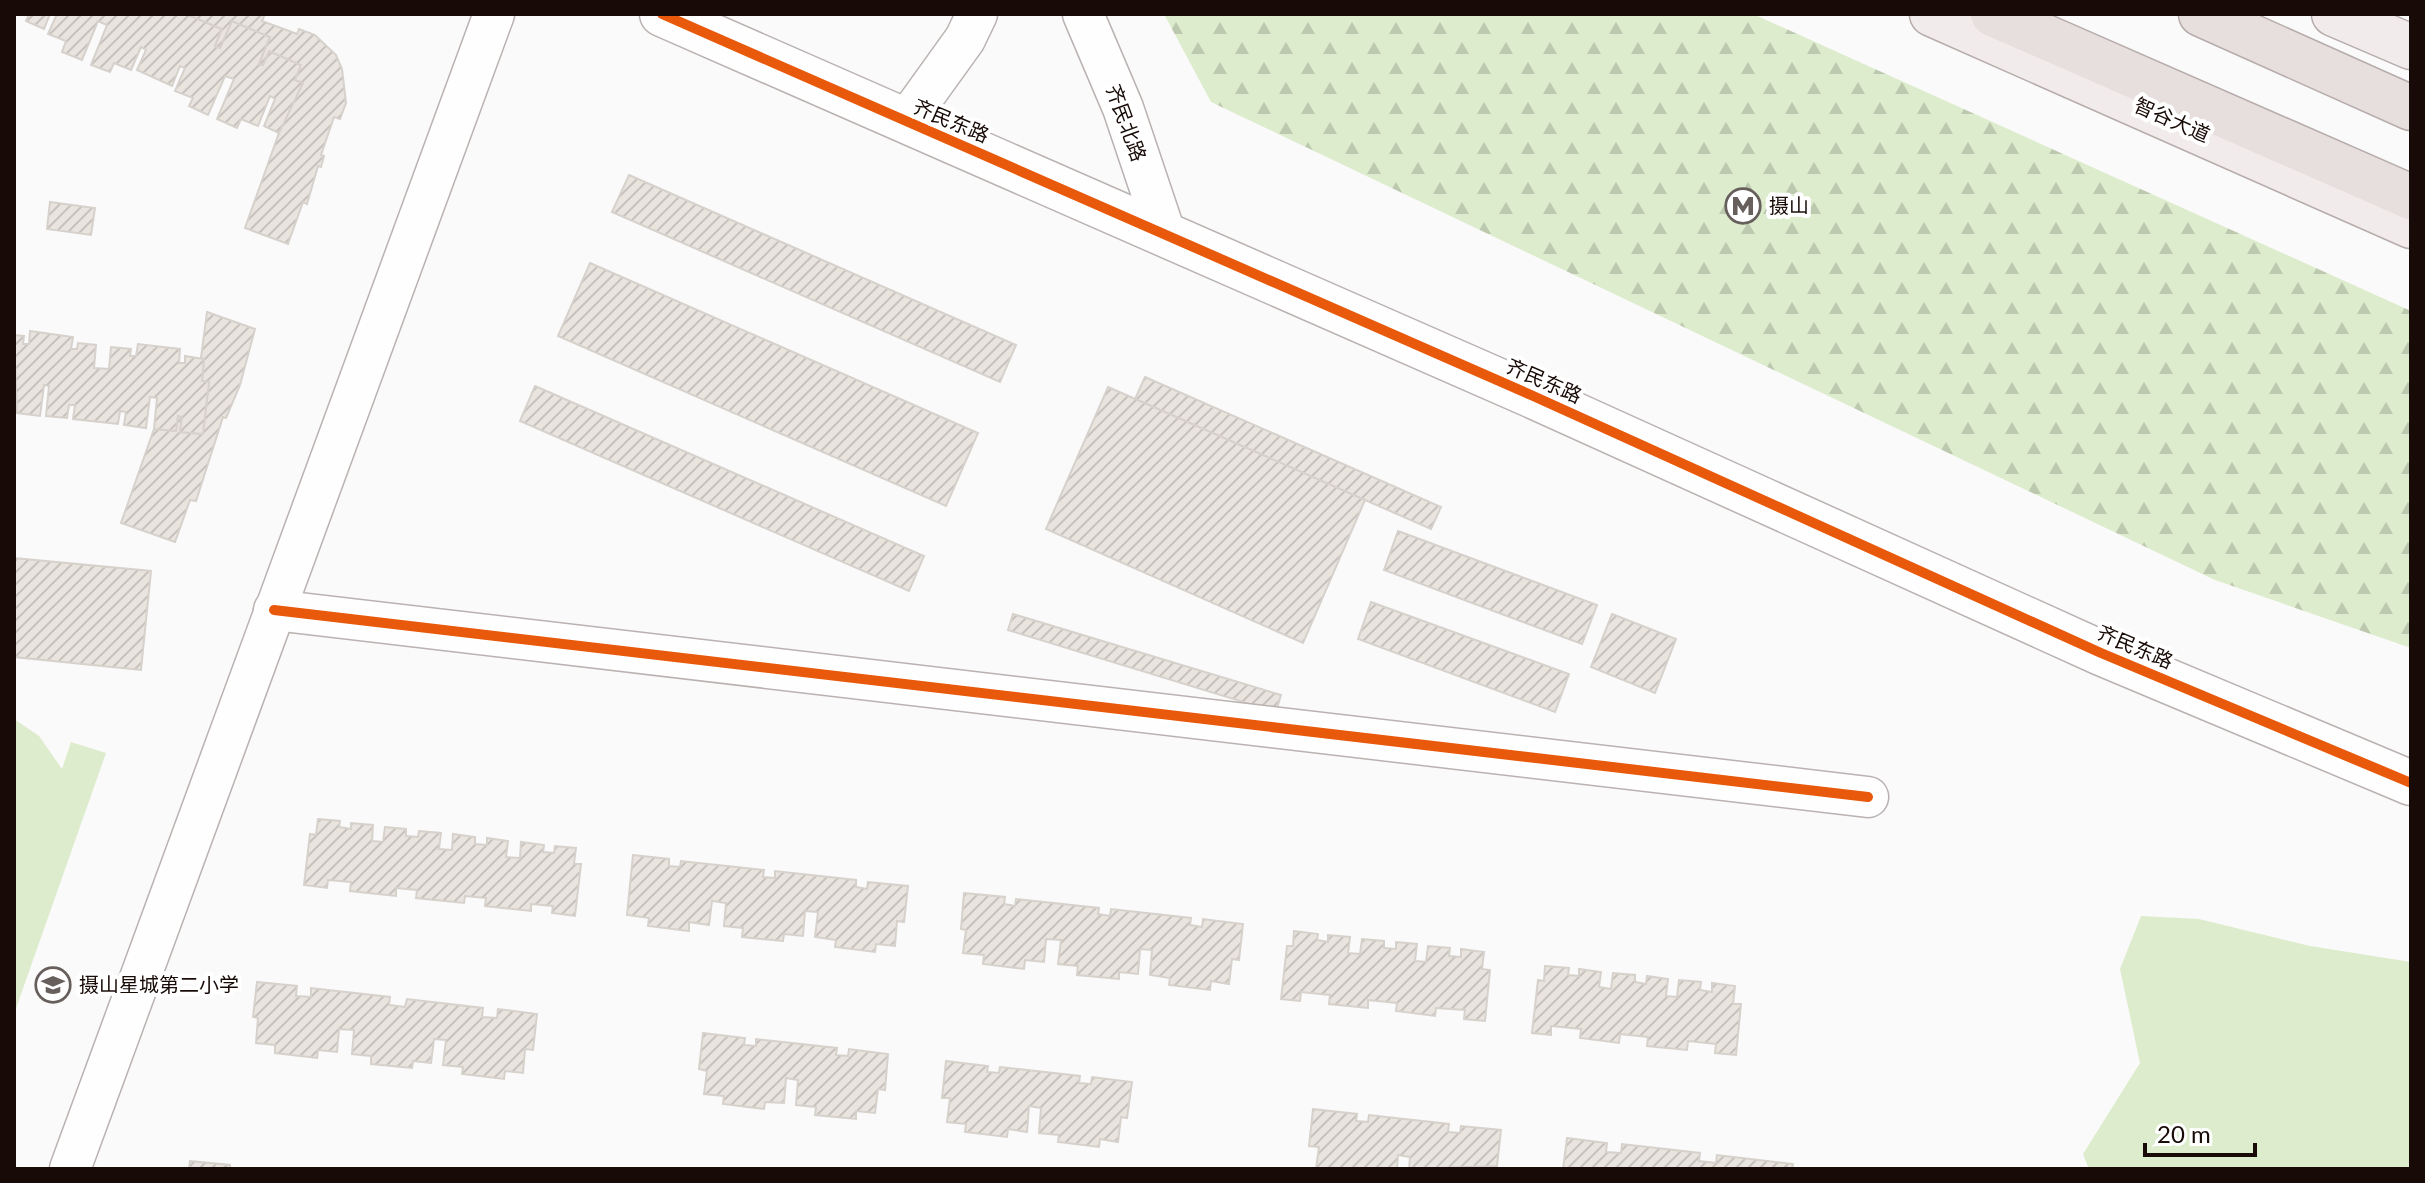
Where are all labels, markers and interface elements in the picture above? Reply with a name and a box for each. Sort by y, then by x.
street label: 齐民北路 [1102,81,1152,164]
street label: 智谷大道 [2131,92,2214,146]
street label: 齐民东路 [910,93,993,147]
metro station icon: 摄山 [1724,187,1762,225]
place label: 摄山 [1769,193,1809,217]
street label: 齐民东路 [1503,353,1586,407]
street label: 齐民东路 [2094,619,2177,673]
school or university icon: 摄山星城第二小学 [34,966,72,1004]
place label: 摄山星城第二小学 [79,972,239,996]
scale bar [2145,1107,2255,1157]
text: 20 m [2157,1119,2211,1148]

